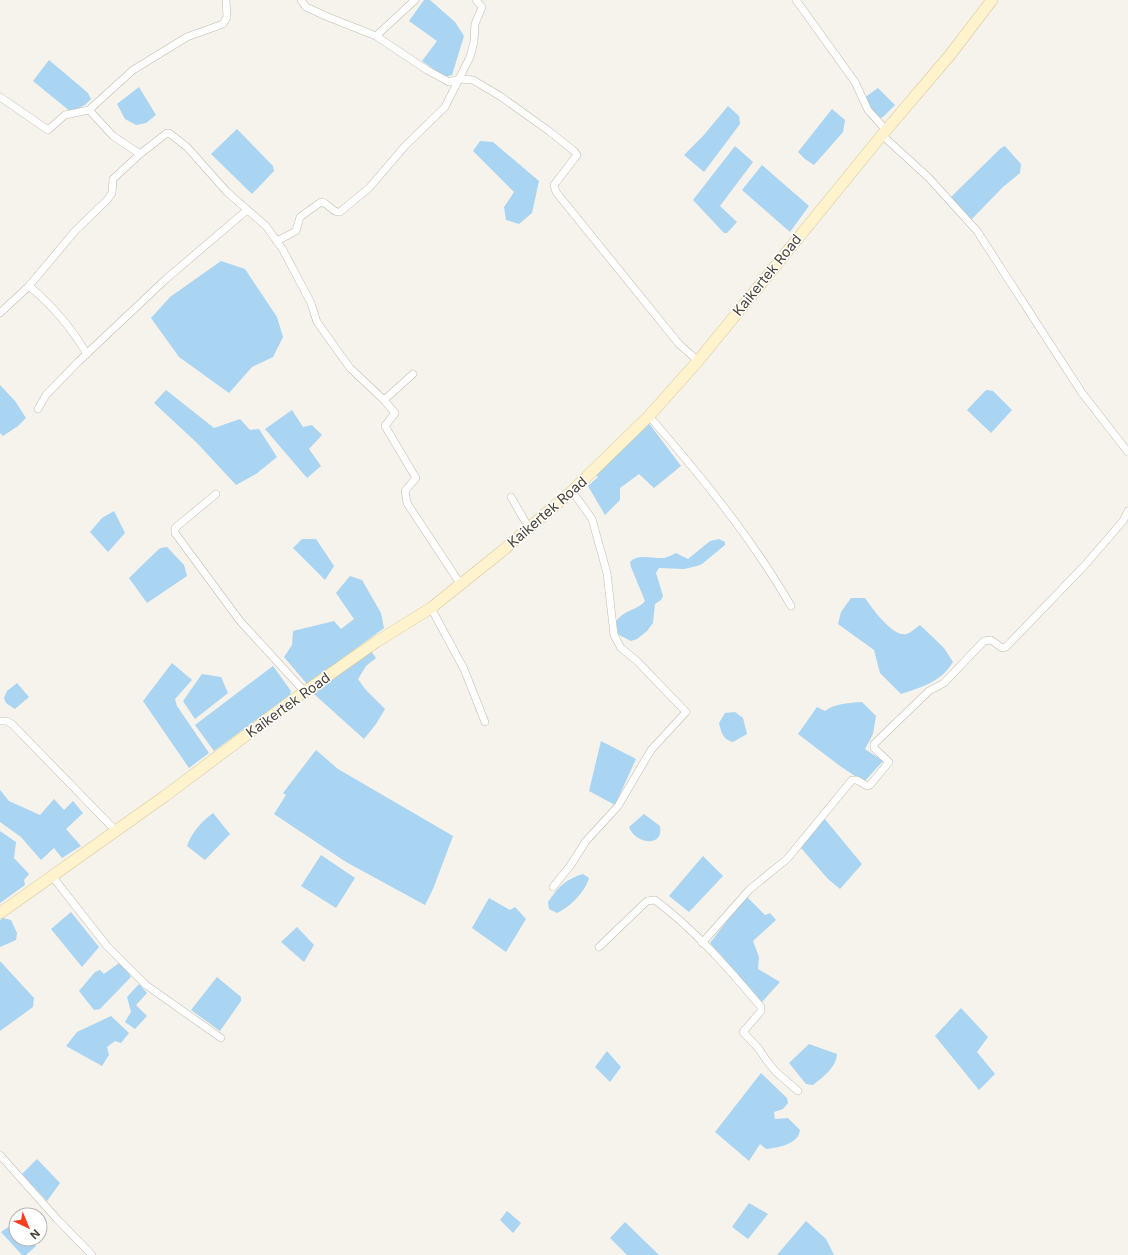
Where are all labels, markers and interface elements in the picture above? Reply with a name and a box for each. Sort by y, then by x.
street label: Kaikertek Road [729,231,805,319]
street label: Kaikertek Road [503,473,590,551]
street label: Kaikertek Road [242,668,333,741]
north arrow [8,1207,48,1247]
text: N [27,1226,43,1242]

